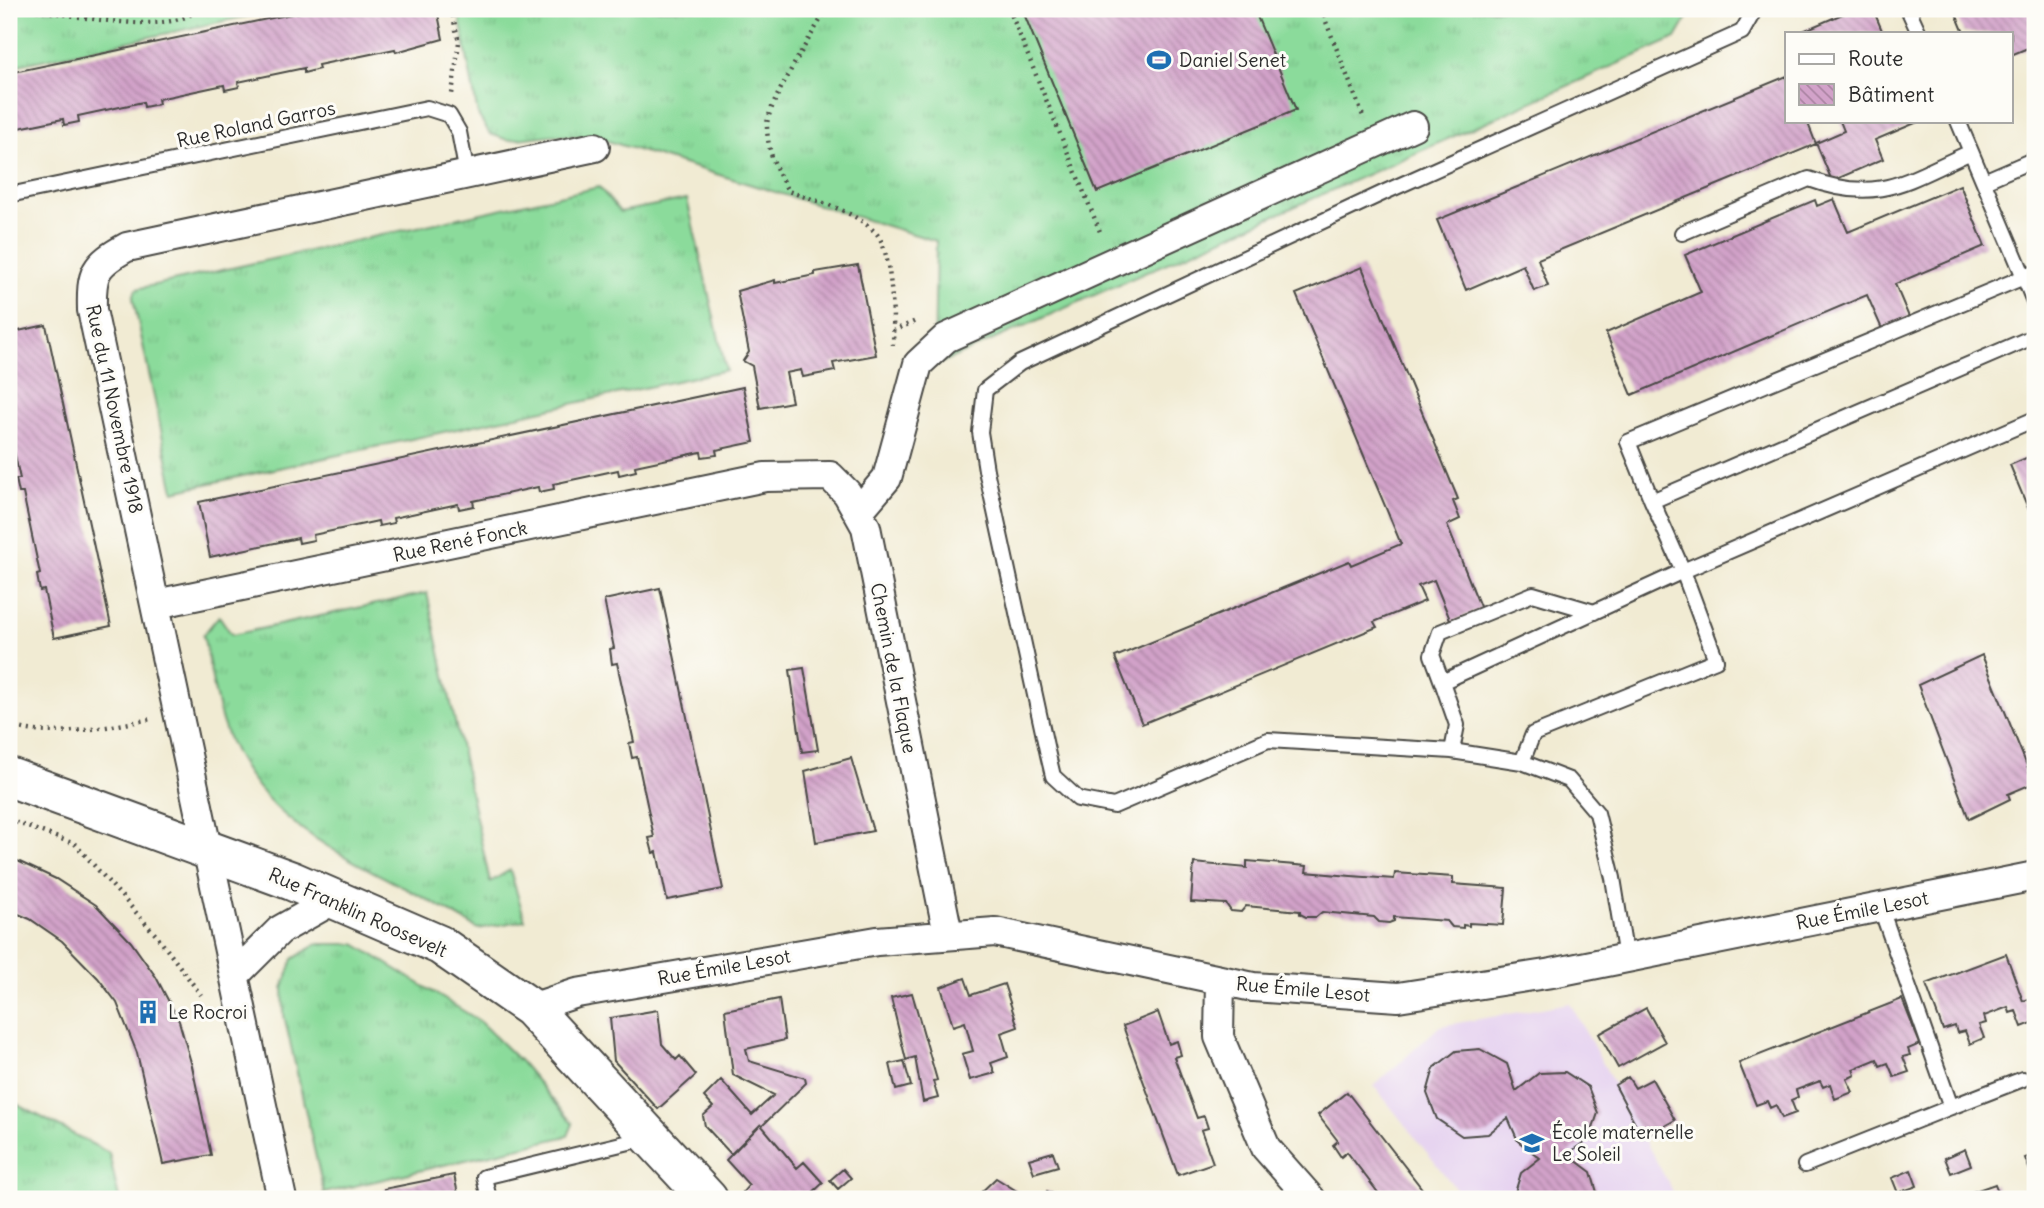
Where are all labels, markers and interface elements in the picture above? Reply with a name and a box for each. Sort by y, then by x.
legend [1785,32,2012,122]
text: Route [1848,45,1903,72]
sports icon: Daniel Senet [1145,46,1173,74]
place label: Daniel Senet [1179,48,1286,72]
text: Bâtiment [1848,81,1934,108]
street label: Rue Roland Garros [175,95,337,153]
street label: Rue du 11 Novembre 1918 [81,302,149,516]
street label: Rue René Fonck [391,515,529,567]
street label: Chemin de la Flaque [866,581,922,755]
street label: Rue Franklin Roosevelt [265,862,451,962]
street label: Rue Émile Lesot [1794,885,1930,935]
street label: Rue Émile Lesot [656,944,792,990]
street label: Rue Émile Lesot [1235,971,1371,1007]
building icon: Le Rocroi [134,998,162,1026]
place label: Le Rocroi [168,1000,247,1024]
place label: École maternelle Le Soleil [1552,1120,1694,1166]
school or university icon: École maternelle Le Soleil [1518,1129,1546,1157]

